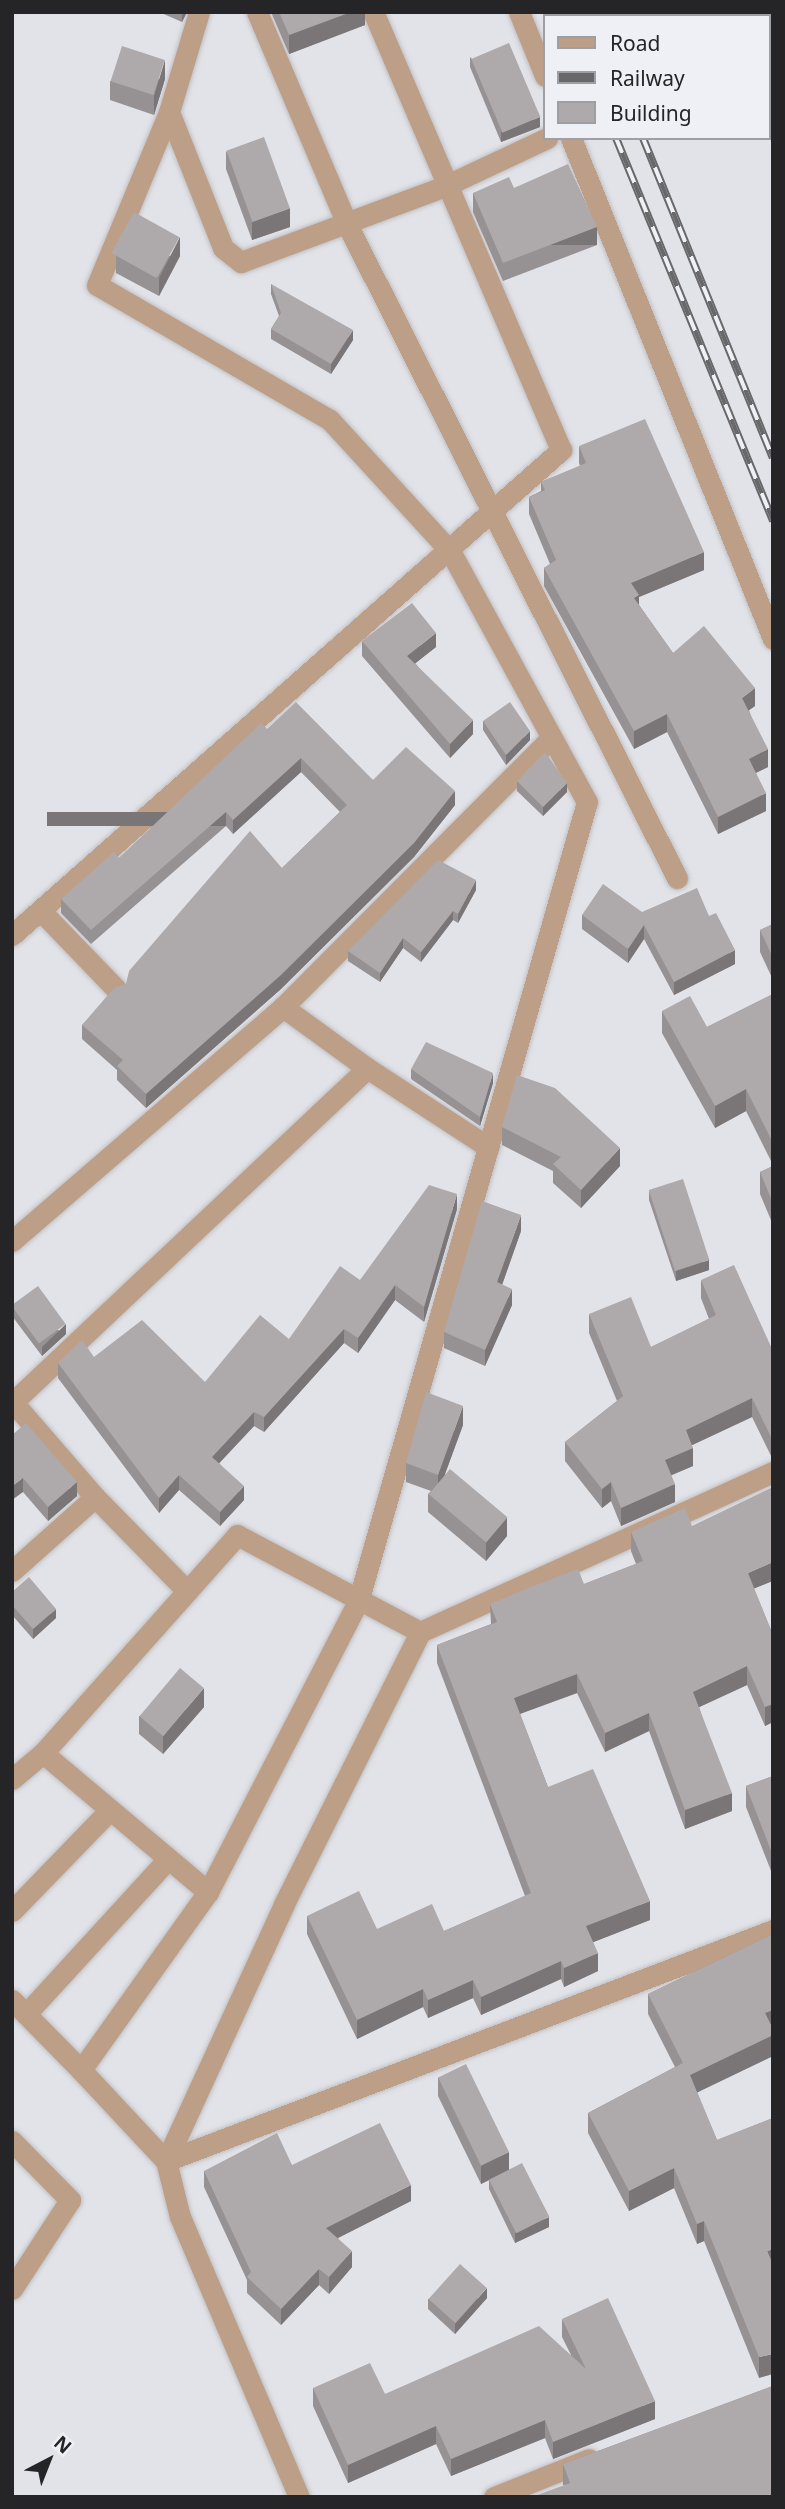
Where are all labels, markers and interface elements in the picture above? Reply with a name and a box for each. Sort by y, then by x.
legend [544,14,771,140]
text: Road [610,29,660,57]
text: Railway [610,64,685,92]
text: Building [610,99,692,127]
north arrow [14,2425,84,2495]
text: N [49,2430,77,2459]

